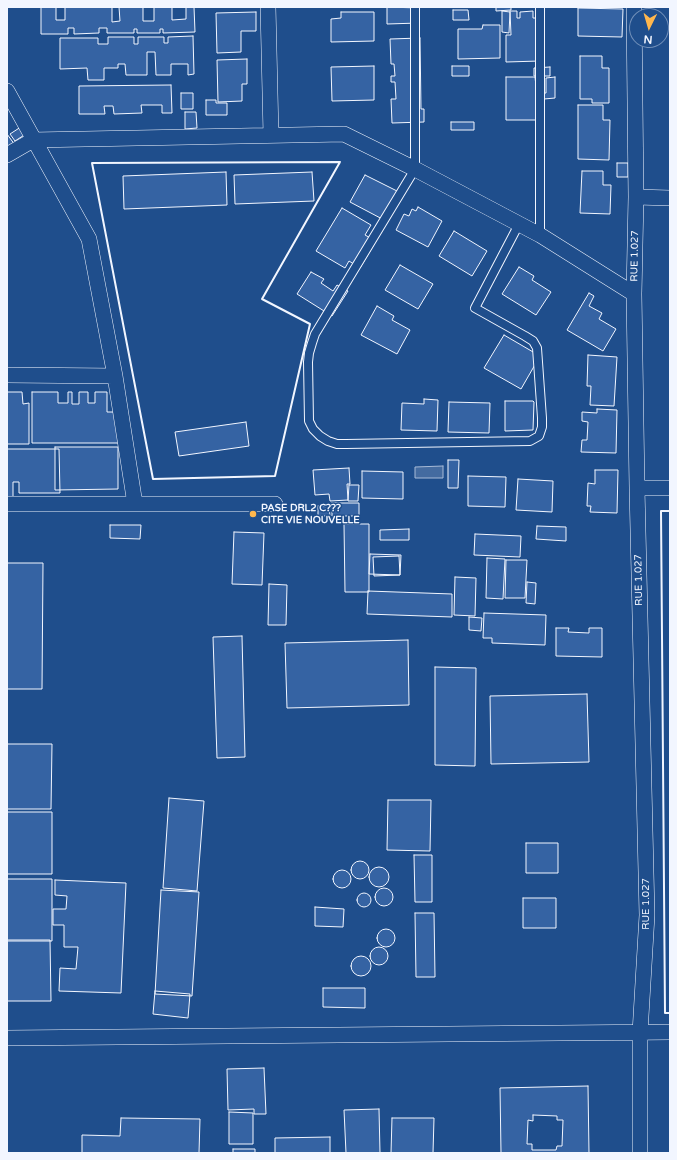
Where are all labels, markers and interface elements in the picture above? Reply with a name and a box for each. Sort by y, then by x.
north arrow [629,8,669,48]
text: N [643,33,653,46]
street label: RUE 1.027 [629,230,641,282]
place label: PASE DRL2 C??? CITE VIE NOUVELLE [261,502,360,526]
marker: PASE DRL2 C??? CITE VIE NOUVELLE [248,509,258,519]
street label: RUE 1.027 [633,554,645,606]
street label: RUE 1.027 [640,878,652,930]

